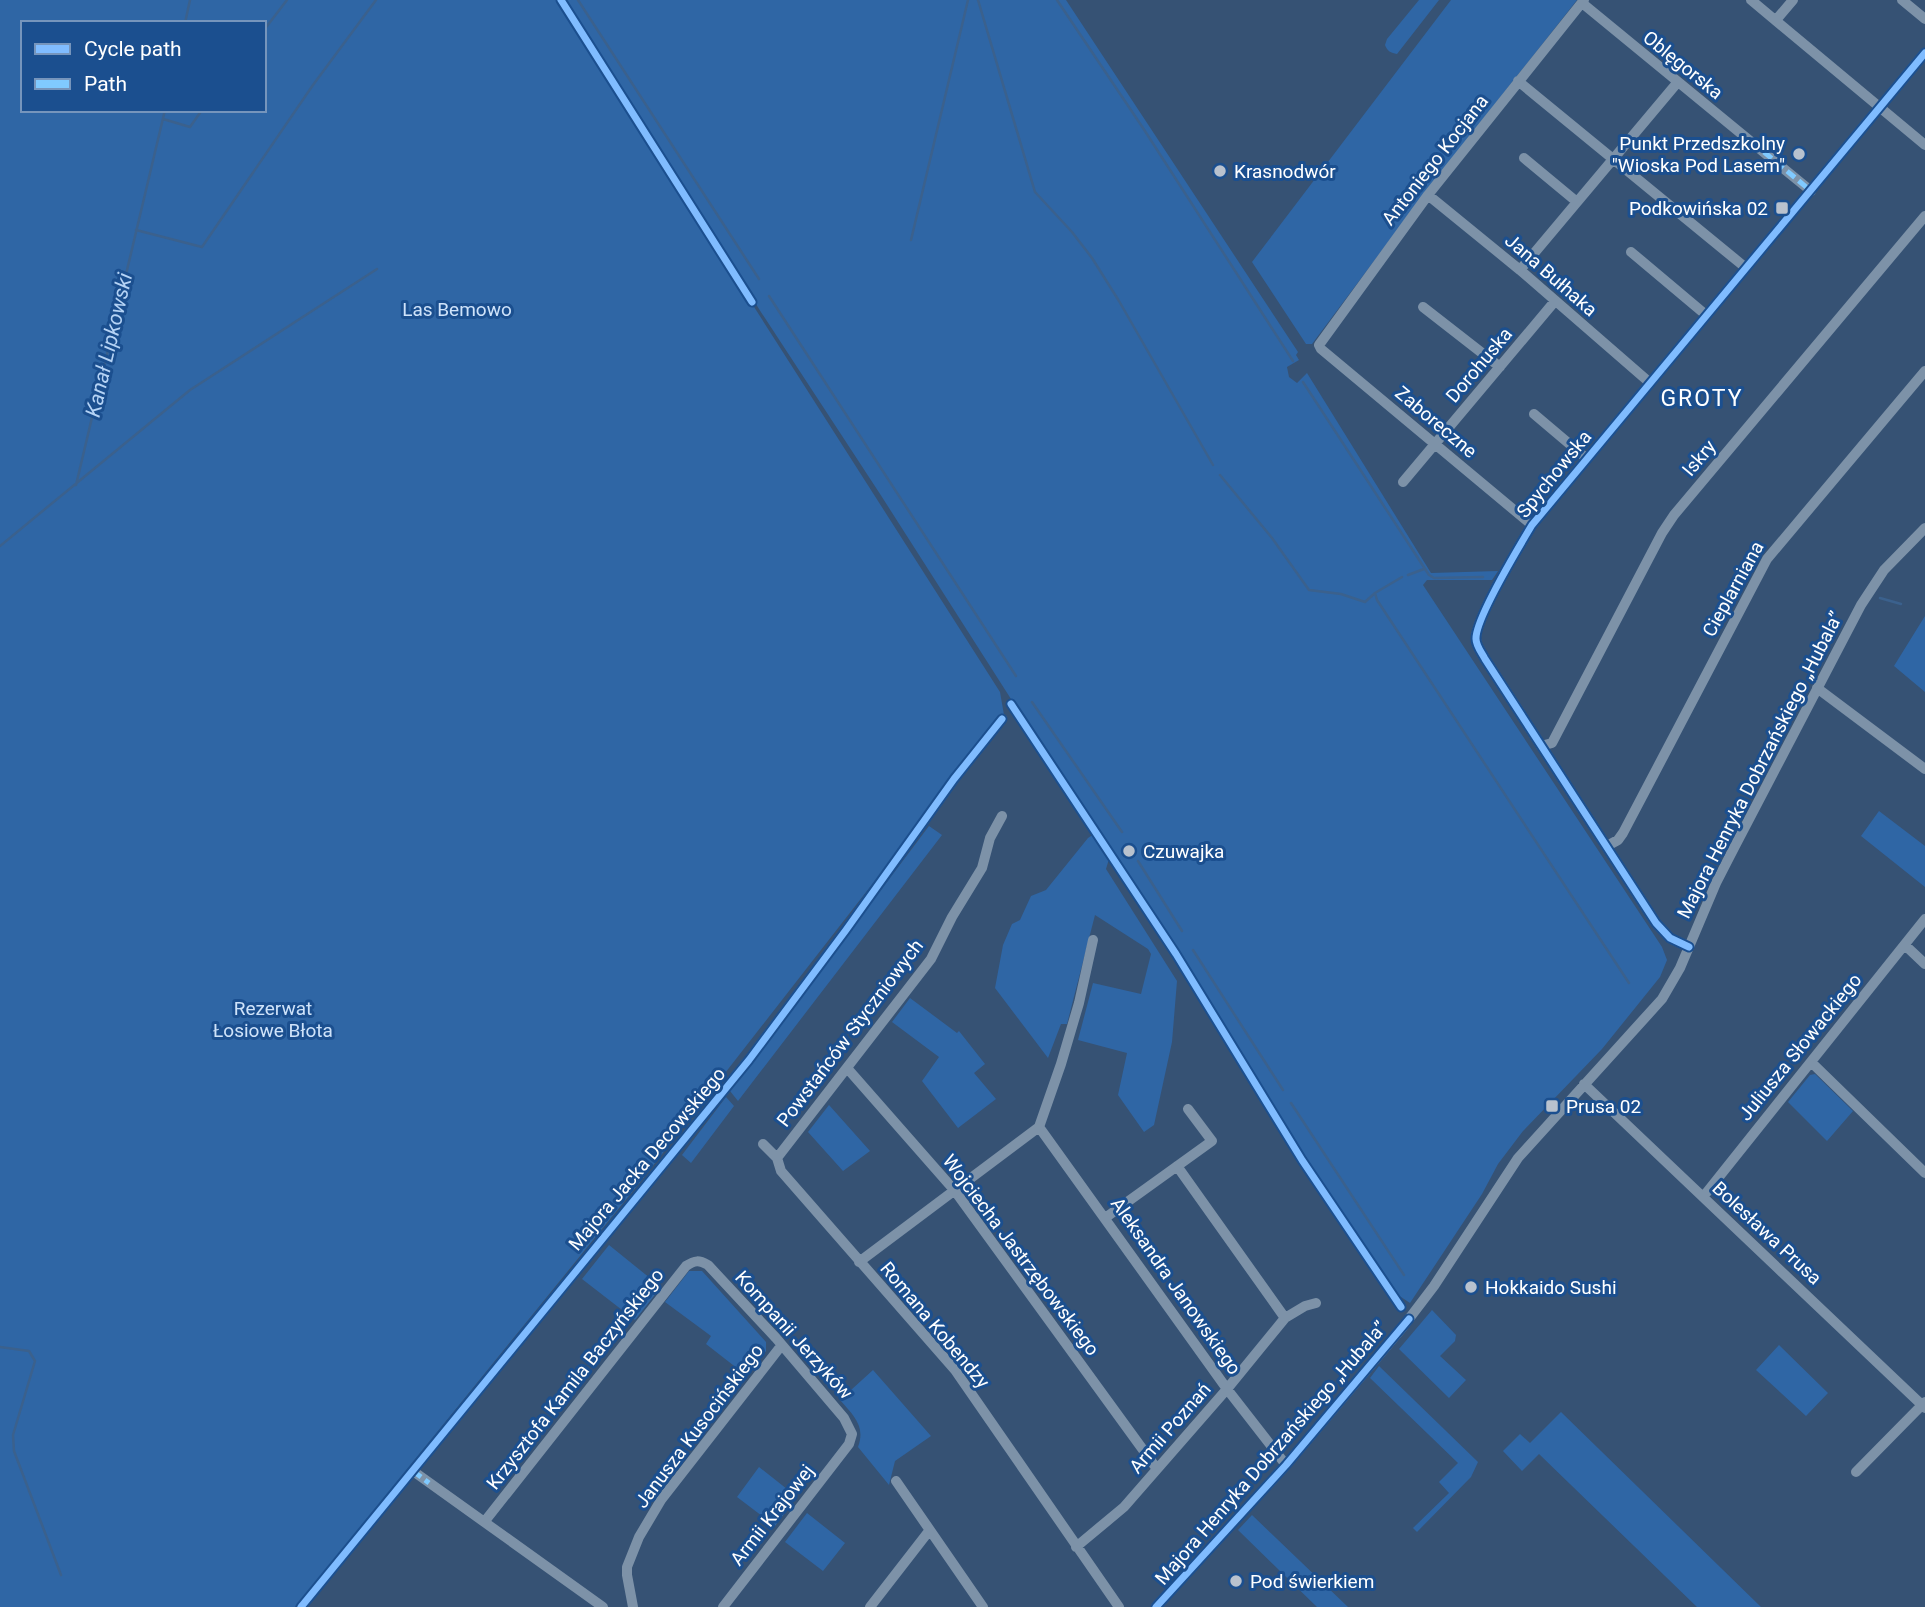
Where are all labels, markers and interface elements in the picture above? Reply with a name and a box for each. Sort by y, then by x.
legend [21,21,266,112]
street label: Oblęgorska [1638,26,1728,104]
text: Cycle path [84,37,182,61]
text: Path [84,72,127,96]
street label: Antoniego Kocjana [1377,90,1493,230]
place label: Punkt Przedszkolny "Wioska Pod Lasem" [1612,132,1785,177]
marker: Punkt Przedszkolny "Wioska Pod Lasem" [1791,146,1807,162]
place label: Krasnodwór [1234,160,1336,183]
marker: Krasnodwór [1212,163,1228,179]
place label: Podkowińska 02 [1629,197,1768,220]
marker: Podkowińska 02 [1774,200,1790,216]
street label: Jana Bułhaka [1500,229,1602,321]
water label: Kanał Lipkowski [81,271,137,419]
park label: Las Bemowo [402,298,512,321]
street label: Dorohuska [1441,323,1517,407]
street label: Zaboreczne [1390,381,1482,463]
district label: GROTY [1660,385,1744,412]
street label: Spychowska [1512,426,1596,522]
street label: Iskry [1677,435,1721,481]
street label: Cieplarniana [1697,537,1769,641]
street label: Majora Henryka Dobrzańskiego „Hubala” [1672,608,1848,922]
place label: Czuwajka [1143,840,1224,863]
marker: Czuwajka [1121,843,1137,859]
street label: Powstańców Styczniowych [772,935,928,1131]
street label: Juliusza Słowackiego [1734,969,1866,1125]
park label: Rezerwat Łosiowe Błota [213,997,333,1042]
street label: Majora Jacka Decowskiego [564,1063,730,1255]
place label: Prusa 02 [1566,1095,1641,1118]
marker: Prusa 02 [1544,1098,1560,1114]
street label: Wojciecha Jastrzębowskiego [938,1150,1104,1360]
street label: Bolesława Prusa [1708,1177,1826,1289]
street label: Aleksandra Janowskiego [1106,1193,1246,1379]
street label: Romana Kobendzy [875,1257,995,1393]
street label: Krzysztofa Kamila Baczyńskiego [481,1264,669,1494]
street label: Kompanii Jerzyków [730,1266,858,1404]
place label: Hokkaido Sushi [1485,1276,1617,1299]
marker: Hokkaido Sushi [1463,1279,1479,1295]
street label: Majora Henryka Dobrzańskiego „Hubala” [1150,1317,1392,1589]
street label: Janusza Kusocińskiego [630,1339,768,1513]
street label: Armii Poznań [1124,1378,1216,1478]
street label: Armii Krajowej [725,1460,819,1570]
place label: Pod świerkiem [1250,1570,1374,1593]
marker: Pod świerkiem [1228,1573,1244,1589]

